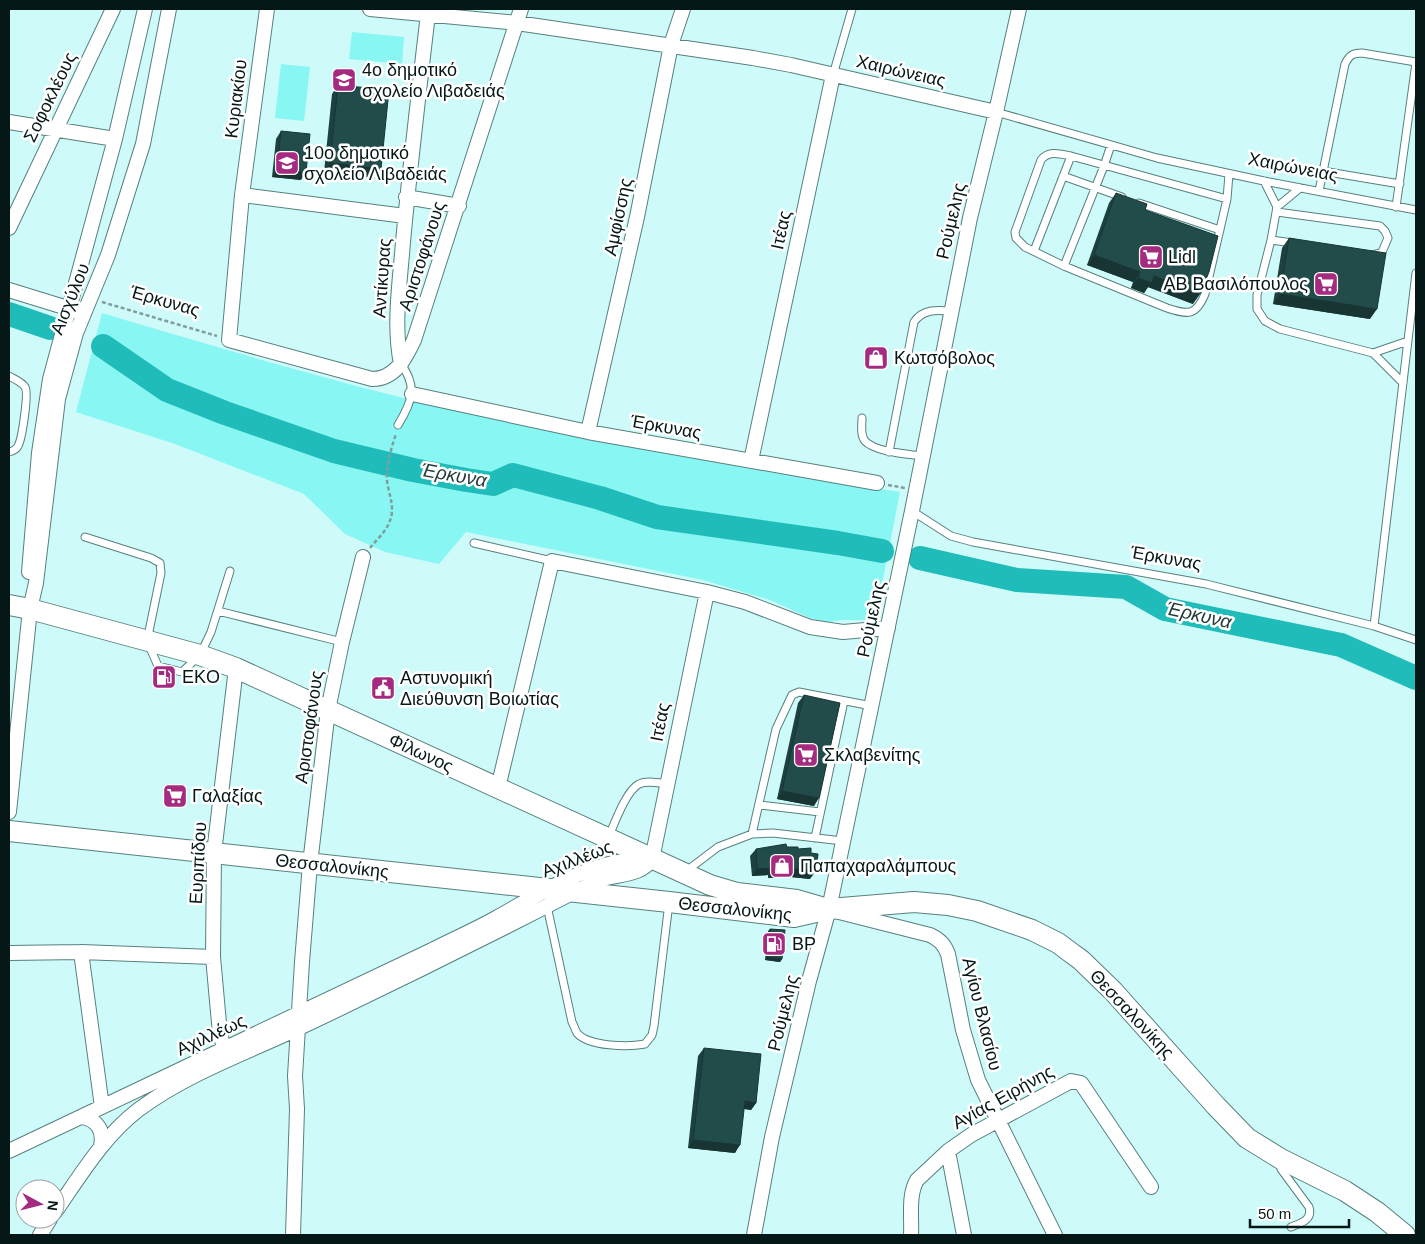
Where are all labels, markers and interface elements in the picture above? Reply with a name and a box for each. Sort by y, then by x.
street label: Σοφοκλέους [20,49,80,145]
street label: Χαιρώνειας [855,51,948,91]
street label: Κυριακίου [221,58,251,140]
place label: 4ο δημοτικό σχολείο Λιβαδειάς [362,60,505,101]
school or university icon: 4ο δημοτικό σχολείο Λιβαδειάς [331,67,357,93]
place label: 10ο δημοτικό σχολείο Λιβαδειάς [304,143,447,184]
street label: Χαιρώνειας [1247,149,1340,186]
school or university icon: 10ο δημοτικό σχολείο Λιβαδειάς [274,150,300,176]
street label: Αμφίσσης [600,176,636,258]
street label: Ρούμελης [932,180,970,261]
street label: Αριστοφάνους [395,198,449,313]
street label: Ιτέας [767,208,795,251]
street label: Αντίκυρας [369,237,395,319]
supermarket icon: Lidl [1138,244,1164,270]
place label: Lidl [1168,247,1196,267]
street label: Αισχύλου [47,260,93,338]
supermarket icon: ΑΒ Βασιλόπουλος [1313,271,1339,297]
place label: ΑΒ Βασιλόπουλος [1164,274,1308,294]
street label: Έρκυνας [127,281,202,321]
shop icon: Κωτσόβολος [863,345,889,371]
place label: Κωτσόβολος [894,348,995,368]
street label: Έρκυνας [628,411,703,443]
water label: Έρκυνα [420,459,490,491]
street label: Έρκυνας [1128,542,1203,574]
street label: Ρούμελης [853,578,889,659]
water label: Έρκυνα [1164,597,1235,633]
fuel station icon: EKO [151,664,177,690]
place label: EKO [182,667,220,687]
place label: Αστυνομική Διεύθυνση Βοιωτίας [400,668,559,709]
street label: Αριστοφάνους [291,669,327,785]
public building icon: Αστυνομική Διεύθυνση Βοιωτίας [370,675,396,701]
street label: Ιτέας [646,701,674,743]
street label: Φίλωνος [386,729,457,777]
supermarket icon: Σκλαβενίτης [793,742,819,768]
place label: Σκλαβενίτης [824,745,921,765]
supermarket icon: Γαλαξίας [162,783,188,809]
place label: Γαλαξίας [192,786,263,806]
street label: Ευριπίδου [186,821,210,905]
street label: Αχιλλέως [539,836,615,882]
street label: Θεσσαλονίκης [274,850,390,882]
shop icon: Παπαχαραλάμπους [769,853,795,879]
place label: Παπαχαραλάμπους [800,856,957,876]
street label: Θεσσαλονίκης [677,893,793,925]
fuel station icon: BP [761,931,787,957]
place label: BP [792,934,816,954]
street label: Αγίου Βλασίου [958,955,1006,1073]
street label: Θεσσαλονίκης [1086,965,1178,1063]
street label: Ρούμελης [764,972,802,1053]
street label: Αχιλλέως [173,1010,249,1060]
street label: Αγίας Ειρήνης [949,1061,1057,1133]
north arrow [15,1179,65,1229]
scale bar [1250,1196,1349,1228]
text: N [44,1200,61,1212]
text: 50 m [1258,1205,1291,1222]

